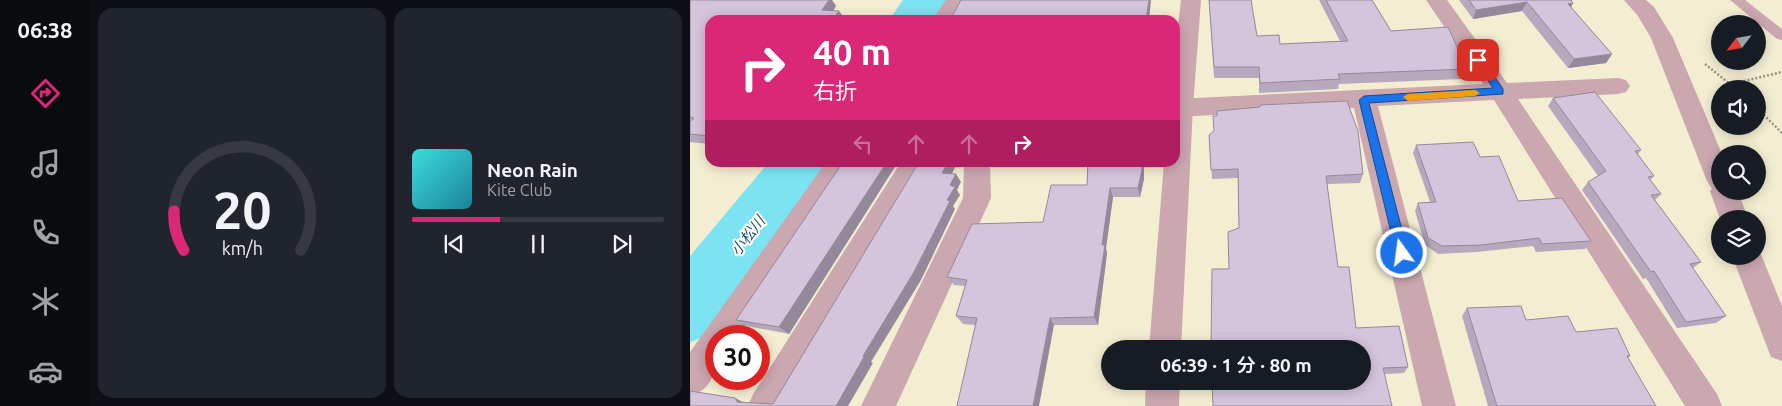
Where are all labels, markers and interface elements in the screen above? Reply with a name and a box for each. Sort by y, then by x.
north arrow [1711,15,1766,70]
map controls [1711,15,1766,265]
text: 06:38 [17,17,73,42]
text: 40 m [813,32,891,72]
icon: right [730,35,795,100]
pin [1457,39,1499,81]
icon: arrive [1464,46,1492,74]
icon: directions [28,76,63,111]
text: 右折 [813,78,857,103]
button: sound [1711,80,1766,135]
icon: left [849,130,877,158]
icon: ahead [902,130,930,158]
icon: ahead [955,130,983,158]
icon: right [1008,130,1036,158]
button: search [1711,145,1766,200]
icon: music [28,146,63,181]
text: Neon Rain [487,159,578,181]
text: 20 [213,181,271,239]
text: Kite Club [487,181,552,199]
button: layers [1711,210,1766,265]
water label: 小松川 [727,211,769,259]
icon: phone [28,215,63,250]
position arrow [1375,226,1427,278]
icon: previous [440,230,468,258]
icon: pause [524,230,552,258]
icon: next [608,230,636,258]
text: km/h [221,238,263,258]
icon: climate [28,284,63,319]
speed limit sign: 30 [705,325,770,390]
icon: car [28,354,63,389]
text: 06:39 · 1 分 · 80 m [1160,354,1312,376]

